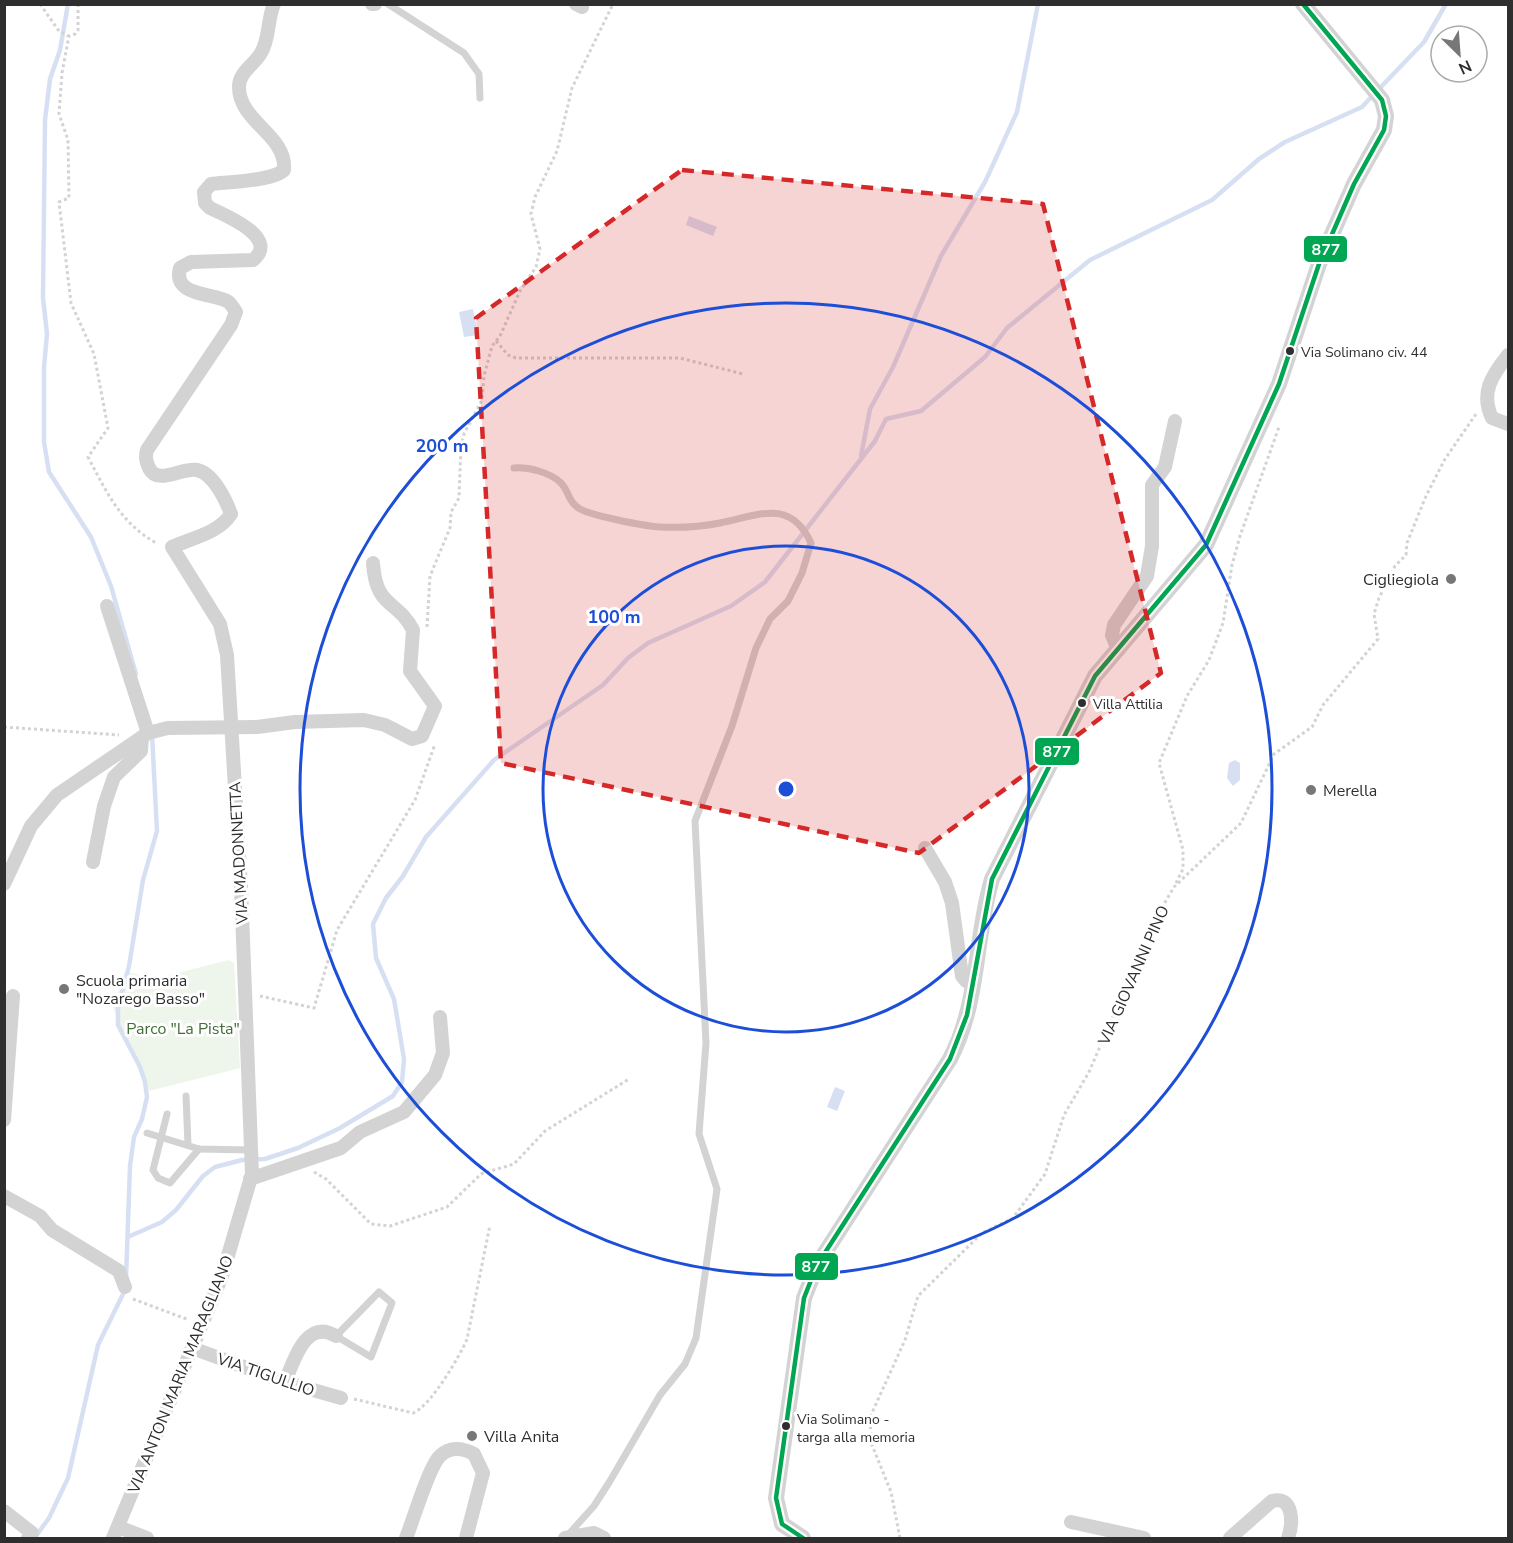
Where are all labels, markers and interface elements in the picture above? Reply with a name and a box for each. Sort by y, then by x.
north arrow [1429,24,1489,84]
text: N [1455,54,1475,79]
line badge: 877 [1303,235,1348,263]
text: 877 [1312,239,1340,261]
place label: Via Solimano civ. 44 [1300,343,1427,362]
marker: Via Solimano civ. 44 [1284,345,1296,357]
text: 200 m [415,434,469,458]
place label: Cigliegiola [1363,569,1439,591]
marker: Cigliegiola [1444,572,1458,586]
text: 100 m [587,605,641,629]
place label: Villa Attilia [1092,695,1163,714]
marker: Villa Attilia [1076,697,1088,709]
line badge: 877 [1034,737,1080,766]
text: 877 [1043,741,1071,763]
centre of rings [776,779,796,799]
place label: Merella [1323,780,1377,802]
street label: VIA MADONNETTA [224,781,254,926]
marker: Merella [1304,783,1318,797]
street label: VIA GIOVANNI PINO [1093,902,1175,1050]
place label: Scuola primaria "Nozarego Basso" [76,970,205,1010]
marker: Scuola primaria "Nozarego Basso" [57,982,71,996]
park label: Parco "La Pista" [126,1018,240,1040]
street label: VIA ANTON MARIA MARAGLIANO [123,1252,239,1498]
line badge: 877 [794,1252,839,1281]
text: 877 [802,1256,830,1278]
street label: VIA TIGULLIO [213,1348,317,1402]
place label: Via Solimano - targa alla memoria [796,1410,915,1447]
marker: Via Solimano - targa alla memoria [780,1420,792,1432]
place label: Villa Anita [483,1426,559,1448]
marker: Villa Anita [465,1429,479,1443]

